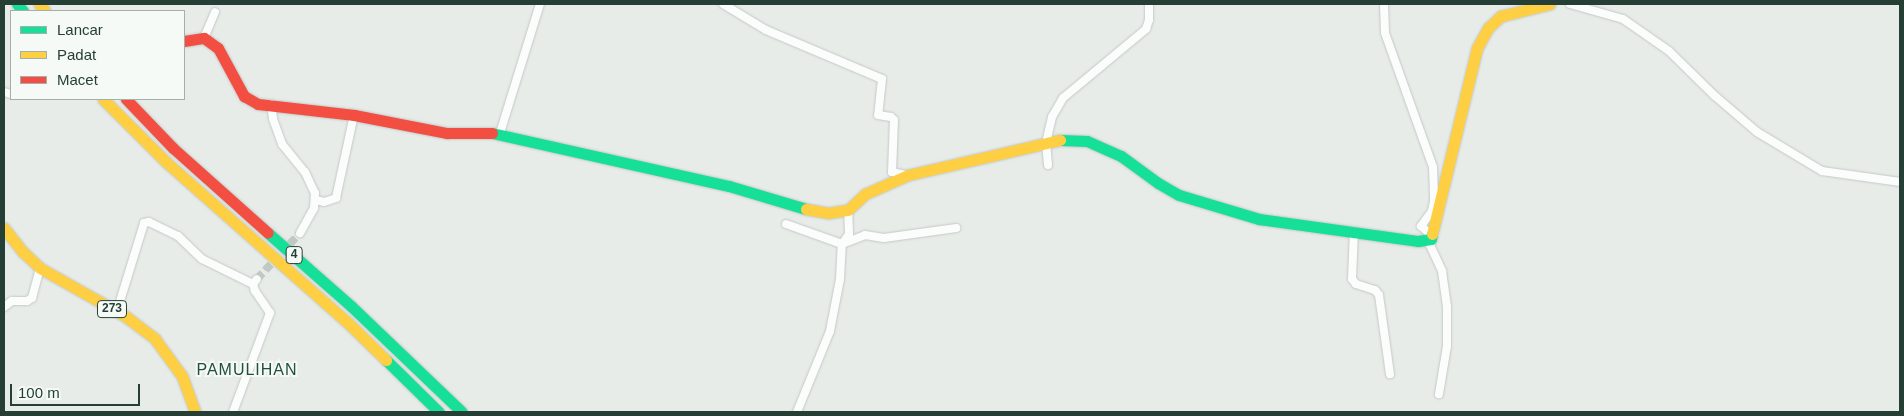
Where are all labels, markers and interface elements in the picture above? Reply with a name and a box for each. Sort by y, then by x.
legend [10,10,185,100]
text: Lancar [57,21,103,38]
text: Padat [57,46,96,63]
text: Macet [57,71,98,88]
road number: 4 [285,246,303,264]
road number: 273 [96,300,128,318]
district label: PAMULIHAN [195,360,299,380]
scale bar [12,374,142,406]
text: 100 m [18,384,60,401]

